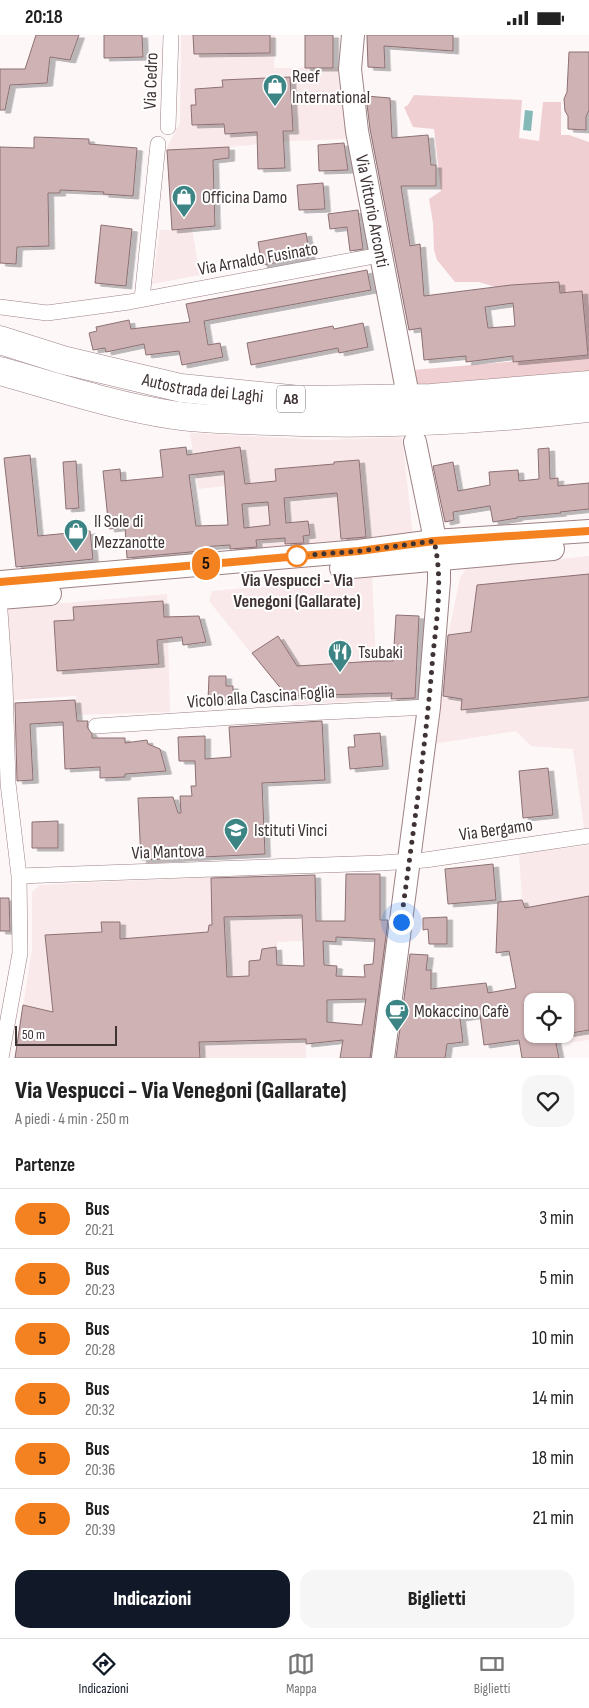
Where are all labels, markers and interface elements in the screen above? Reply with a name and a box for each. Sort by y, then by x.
text: 20:18 [25,6,63,29]
street label: Via Cedro [140,52,162,110]
place label: Reef International [292,66,370,108]
shop icon: Reef International [262,73,288,107]
street label: Via Vittorio Arconti [351,153,394,269]
shop icon: Officina Damo [171,184,197,218]
place label: Officina Damo [202,187,287,208]
street label: Via Arnaldo Fusinato [196,238,320,280]
street label: Autostrada dei Laghi [139,368,264,407]
road number: A8 [277,385,305,413]
place label: Il Sole di Mezzanotte [94,511,165,553]
shop icon: Il Sole di Mezzanotte [63,518,89,552]
marker: Via Vespucci - Via Venegoni (Gallarate) [286,545,308,567]
line badge: 5 [190,548,222,580]
text: 5 [202,553,210,574]
place label: Via Vespucci - Via Venegoni (Gallarate) [233,570,361,612]
restaurant icon: Tsubaki [327,639,353,673]
place label: Tsubaki [358,642,403,663]
street label: Vicolo alla Cascina Foglia [186,681,336,713]
street label: Via Bergamo [458,814,534,846]
school or university icon: Istituti Vinci [223,817,249,851]
place label: Istituti Vinci [254,820,327,841]
street label: Via Mantova [131,840,205,864]
your location [389,910,414,935]
map controls [524,993,574,1043]
button: locate [524,993,574,1043]
cafe icon: Mokaccino Cafè [384,998,410,1032]
place label: Mokaccino Cafè [414,1001,509,1022]
scale bar [15,1023,118,1046]
text: 50 m [22,1026,45,1043]
button: heart [522,1075,574,1127]
text: Via Vespucci - Via Venegoni (Gallarate) [15,1076,346,1105]
text: A piedi · 4 min · 250 m [15,1110,129,1129]
text: Partenze [15,1154,75,1177]
text: Bus [85,1198,110,1221]
text: 3 min [539,1207,574,1230]
text: 5 [39,1208,46,1229]
text: 20:21 [85,1221,114,1240]
text: Bus [85,1258,110,1281]
text: 5 min [539,1267,574,1290]
text: 5 [39,1268,46,1289]
text: 20:23 [85,1281,115,1300]
text: Bus [85,1318,110,1341]
text: 10 min [532,1327,574,1350]
text: 5 [39,1328,46,1349]
text: 20:28 [85,1341,115,1360]
text: Bus [85,1378,110,1401]
text: 14 min [533,1387,574,1410]
text: 5 [39,1388,46,1409]
text: 20:32 [85,1401,115,1420]
text: Bus [85,1438,110,1461]
text: 18 min [532,1447,574,1470]
text: 5 [39,1448,46,1469]
text: 20:36 [85,1461,115,1480]
text: Bus [85,1498,110,1521]
text: 21 min [533,1507,574,1530]
text: 5 [39,1508,46,1529]
text: 20:39 [85,1521,115,1540]
button: Indicazioni [15,1570,290,1628]
button: Biglietti [300,1570,574,1628]
tab: Indicazioni [79,1650,129,1697]
tab: Mappa [286,1650,317,1697]
tab: Biglietti [474,1650,510,1697]

